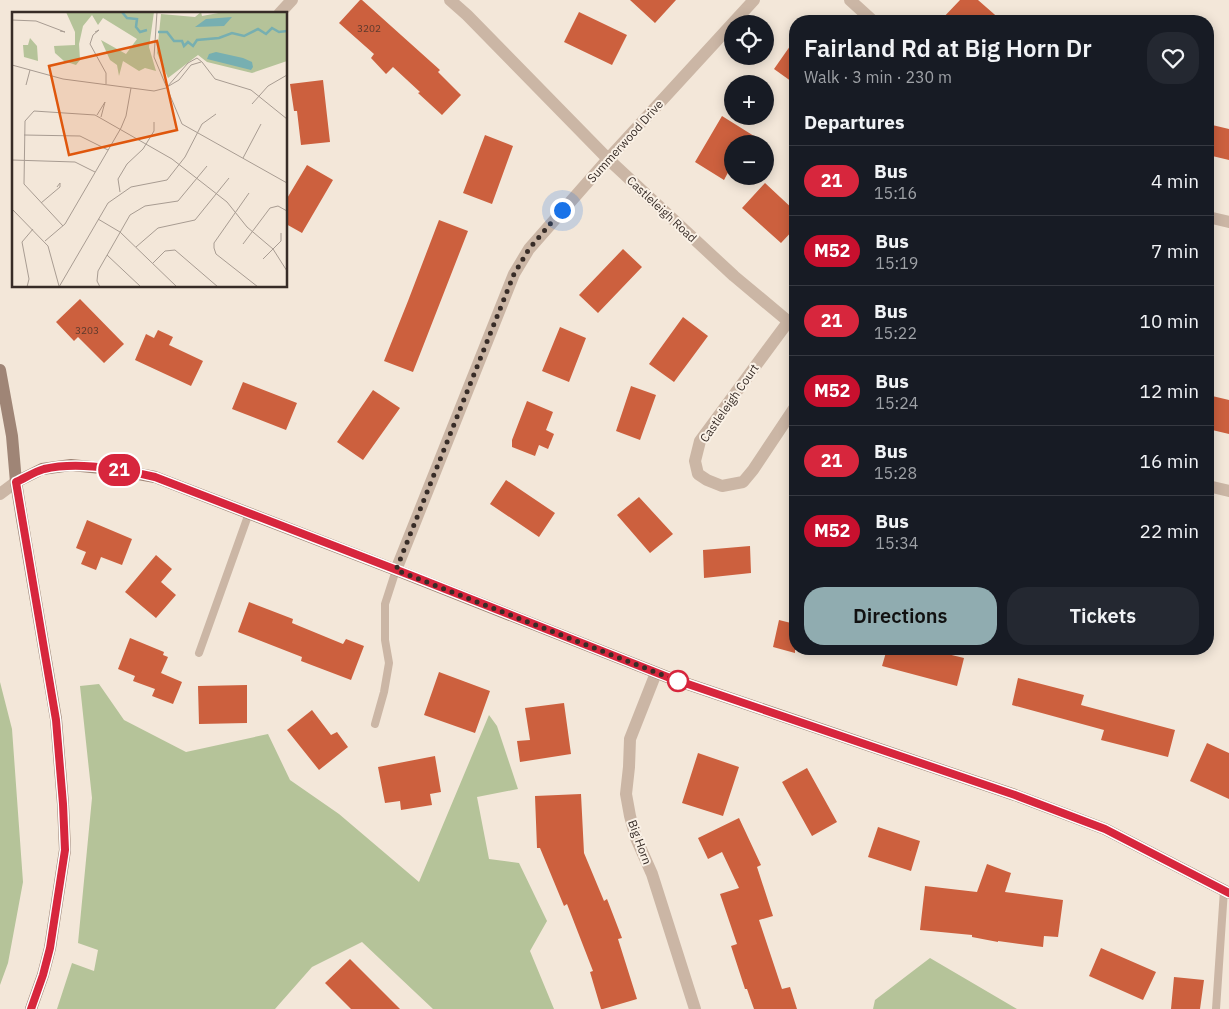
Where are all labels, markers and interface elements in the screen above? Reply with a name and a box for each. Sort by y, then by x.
inset map [12,12,288,288]
map controls [724,15,774,185]
button: locate [724,15,774,65]
house number: 3202 [357,22,381,35]
text: Fairland Rd at Big Horn Dr [804,32,1092,64]
button: heart [1147,32,1199,84]
text: Walk · 3 min · 230 m [804,67,952,87]
button: + [724,75,774,125]
street label: Summerwood Drive [584,96,666,185]
text: Departures [804,110,904,134]
button: − [724,135,774,185]
text: Bus [874,159,908,183]
text: 21 [821,169,842,192]
text: 4 min [1151,169,1199,193]
street label: Castleleigh Road [624,173,700,245]
text: 15:16 [874,183,917,203]
your location [550,198,575,223]
text: Bus [875,229,909,253]
text: M52 [814,239,850,262]
text: 7 min [1151,239,1199,263]
text: 15:19 [875,253,918,273]
text: Bus [874,299,908,323]
text: 21 [821,309,842,332]
text: 10 min [1140,309,1199,333]
text: 15:22 [874,323,917,343]
house number: 3203 [75,324,99,337]
street label: Castleleigh Court [696,361,762,445]
text: Bus [875,369,909,393]
text: M52 [814,379,850,402]
text: 12 min [1140,379,1199,403]
text: 15:24 [875,393,918,413]
text: Bus [874,439,908,463]
text: 21 [821,449,842,472]
text: 16 min [1140,449,1199,473]
line badge: 21 [96,454,142,486]
text: 21 [108,458,130,481]
text: 15:28 [874,463,917,483]
text: Bus [875,509,909,533]
text: M52 [814,519,850,542]
text: 22 min [1140,519,1199,543]
text: 15:34 [875,533,918,553]
button: Directions [804,587,997,645]
button: Tickets [1007,587,1199,645]
unlabelled marker [667,670,689,692]
street label: Big Horn [625,818,655,866]

